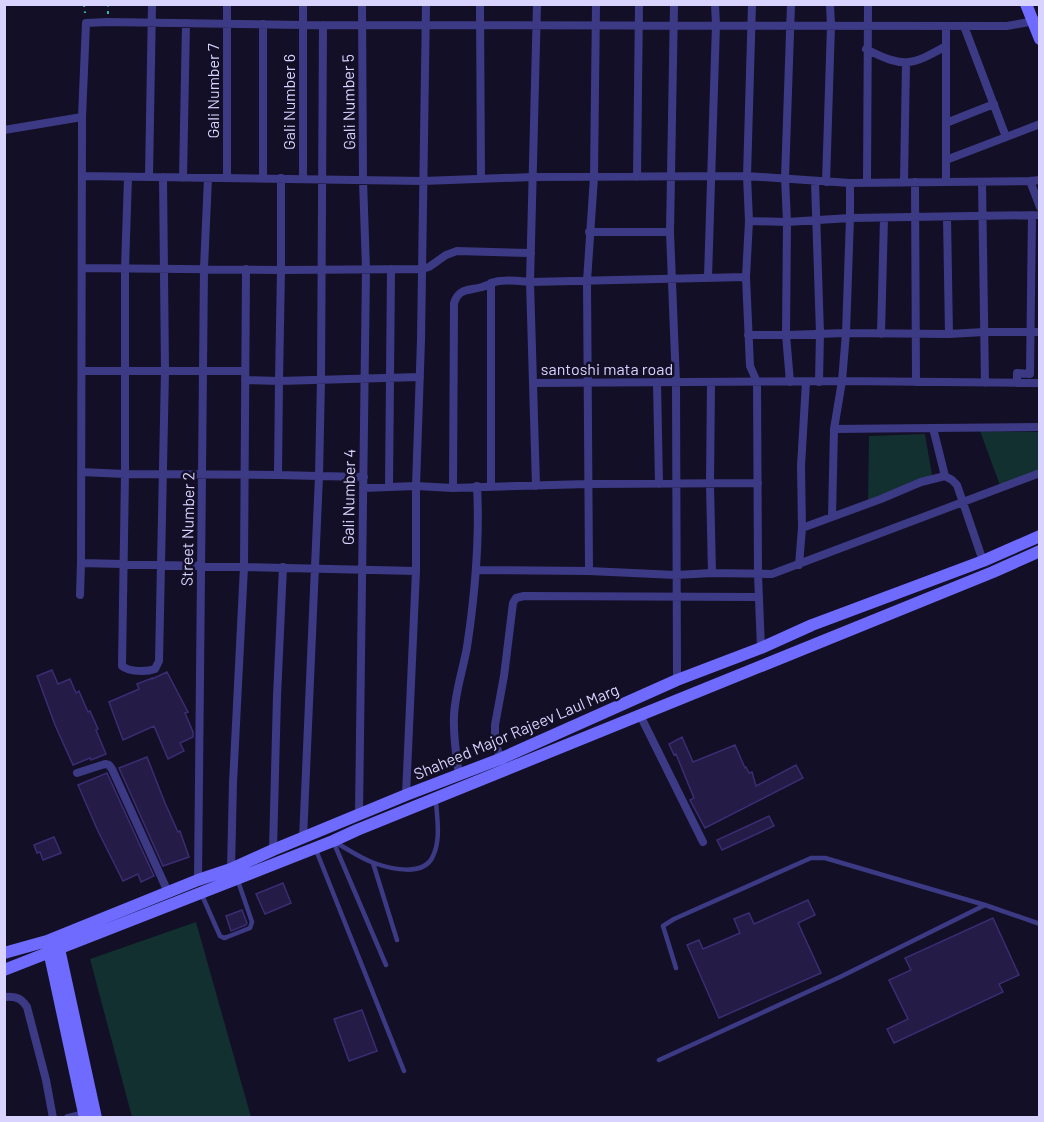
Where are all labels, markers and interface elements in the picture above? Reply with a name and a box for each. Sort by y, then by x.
street label: Gali Number 7 [203,43,222,139]
street label: Gali Number 6 [279,54,298,150]
street label: Gali Number 5 [338,54,358,150]
street label: santoshi mata road [541,359,673,378]
street label: Gali Number 4 [338,449,358,545]
street label: Street Number 2 [177,472,197,586]
street label: Shaheed Major Rajeev Laul Marg [411,679,621,783]

